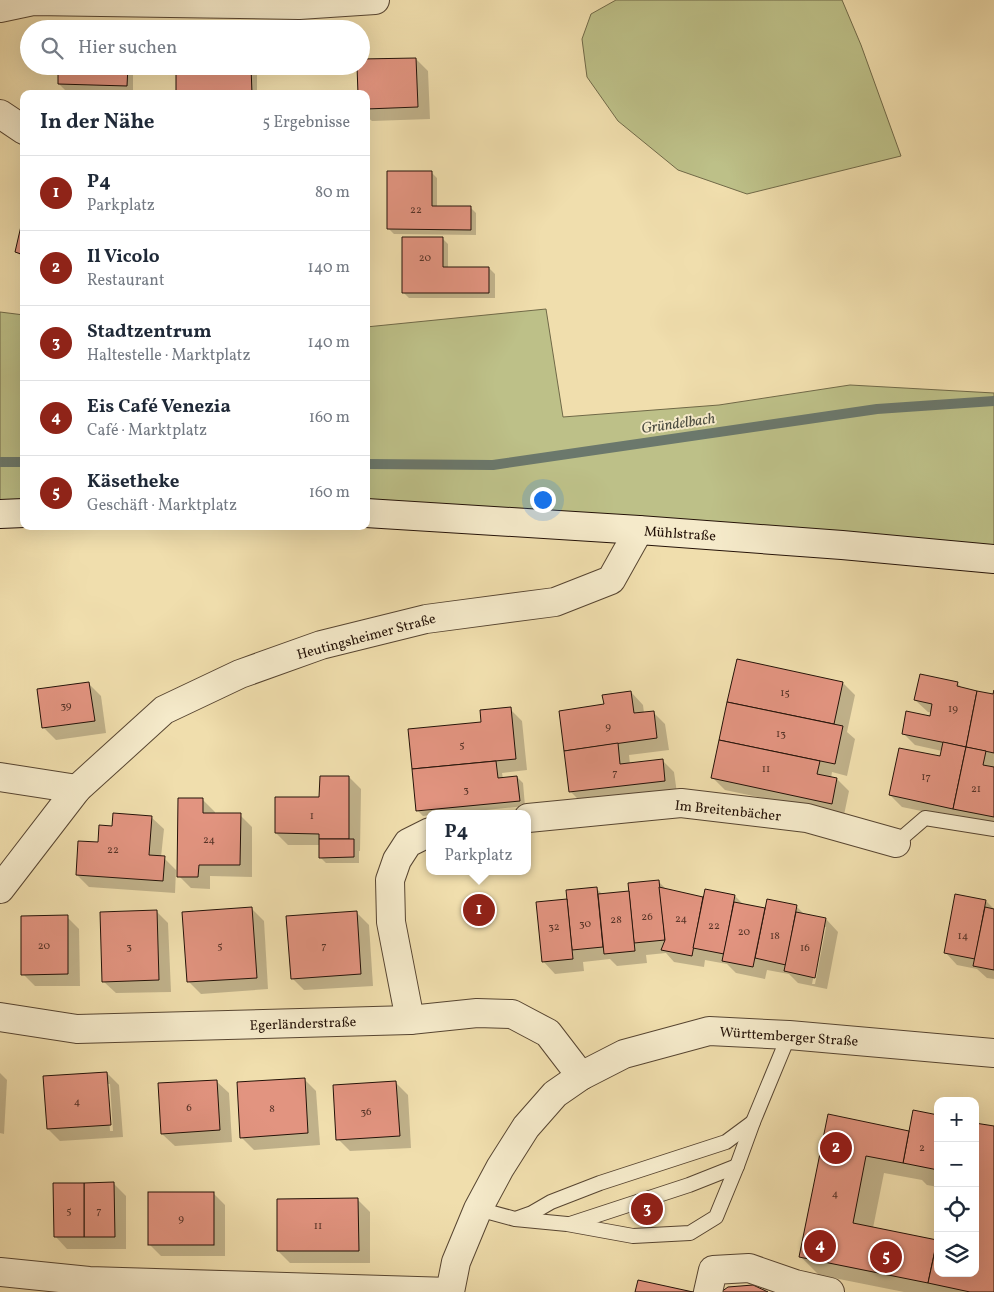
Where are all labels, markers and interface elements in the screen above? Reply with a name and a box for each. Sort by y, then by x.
search box [20,20,370,75]
icon: search [38,34,66,62]
text: Hier suchen [78,35,177,61]
text: In der Nähe [40,108,155,137]
text: 5 Ergebnisse [263,112,350,134]
text: P4 [87,169,111,195]
text: 1 [53,182,59,204]
text: 80 m [315,182,350,204]
text: Parkplatz [87,195,155,217]
house number: 22 [410,203,422,218]
text: Il Vicolo [87,244,160,270]
house number: 20 [419,251,432,266]
text: 2 [52,257,60,279]
text: 140 m [308,257,350,279]
text: Restaurant [87,270,165,292]
text: Stadtzentrum [87,319,212,345]
text: 3 [52,332,60,354]
text: 140 m [308,332,350,354]
text: Haltestelle · Marktplatz [87,345,250,367]
text: Eis Café Venezia [87,394,231,420]
text: 4 [51,407,61,429]
text: 160 m [309,407,350,429]
water label: Gründelbach [640,409,716,440]
text: Café · Marktplatz [87,420,207,442]
text: Käsetheke [87,469,180,495]
text: 5 [52,482,60,504]
text: 160 m [309,482,350,504]
your location [530,487,556,513]
text: Geschäft · Marktplatz [87,495,237,517]
street label: Mühlstraße [643,523,717,547]
street label: Heutingsheimer Straße [295,610,438,665]
house number: 15 [780,686,790,701]
house number: 39 [60,699,72,714]
house number: 19 [948,702,958,717]
house number: 9 [605,720,611,735]
house number: 13 [776,727,786,742]
house number: 5 [459,738,465,753]
house number: 11 [762,762,770,777]
house number: 7 [612,766,618,781]
house number: 17 [921,770,931,785]
house number: 21 [971,782,981,797]
house number: 3 [463,783,469,798]
street label: Im Breitenbächer [674,796,782,827]
house number: 1 [310,809,314,824]
popup [426,810,531,875]
text: P4 [445,819,468,845]
house number: 24 [203,833,215,848]
house number: 22 [107,843,119,858]
text: Parkplatz [445,845,512,867]
pin: 1 [463,891,495,929]
house number: 26 [641,910,653,925]
house number: 24 [675,912,687,927]
house number: 28 [610,913,622,928]
house number: 30 [579,917,591,932]
house number: 22 [708,919,720,934]
house number: 32 [548,920,560,935]
house number: 20 [738,925,751,940]
house number: 18 [770,929,780,944]
house number: 14 [958,929,969,944]
house number: 20 [38,939,51,954]
house number: 5 [217,939,223,954]
house number: 7 [321,939,327,954]
house number: 3 [126,940,132,955]
house number: 16 [800,941,810,956]
street label: Egerländerstraße [249,1013,357,1036]
street label: Württemberger Straße [719,1023,859,1052]
house number: 4 [74,1095,81,1110]
map controls [934,1097,979,1277]
button: + [934,1097,979,1142]
house number: 6 [186,1101,192,1116]
house number: 8 [269,1102,275,1117]
house number: 36 [360,1105,372,1120]
pin: 2 [820,1129,852,1167]
house number: 2 [919,1141,925,1156]
button: − [934,1142,979,1187]
house number: 4 [832,1187,839,1202]
button: locate [934,1187,979,1232]
pin: 3 [631,1190,663,1228]
house number: 5 [66,1204,72,1219]
house number: 7 [96,1204,102,1219]
house number: 9 [178,1212,184,1227]
house number: 11 [314,1219,322,1234]
pin: 4 [804,1227,836,1265]
button: layers [934,1232,979,1277]
pin: 5 [870,1238,902,1276]

